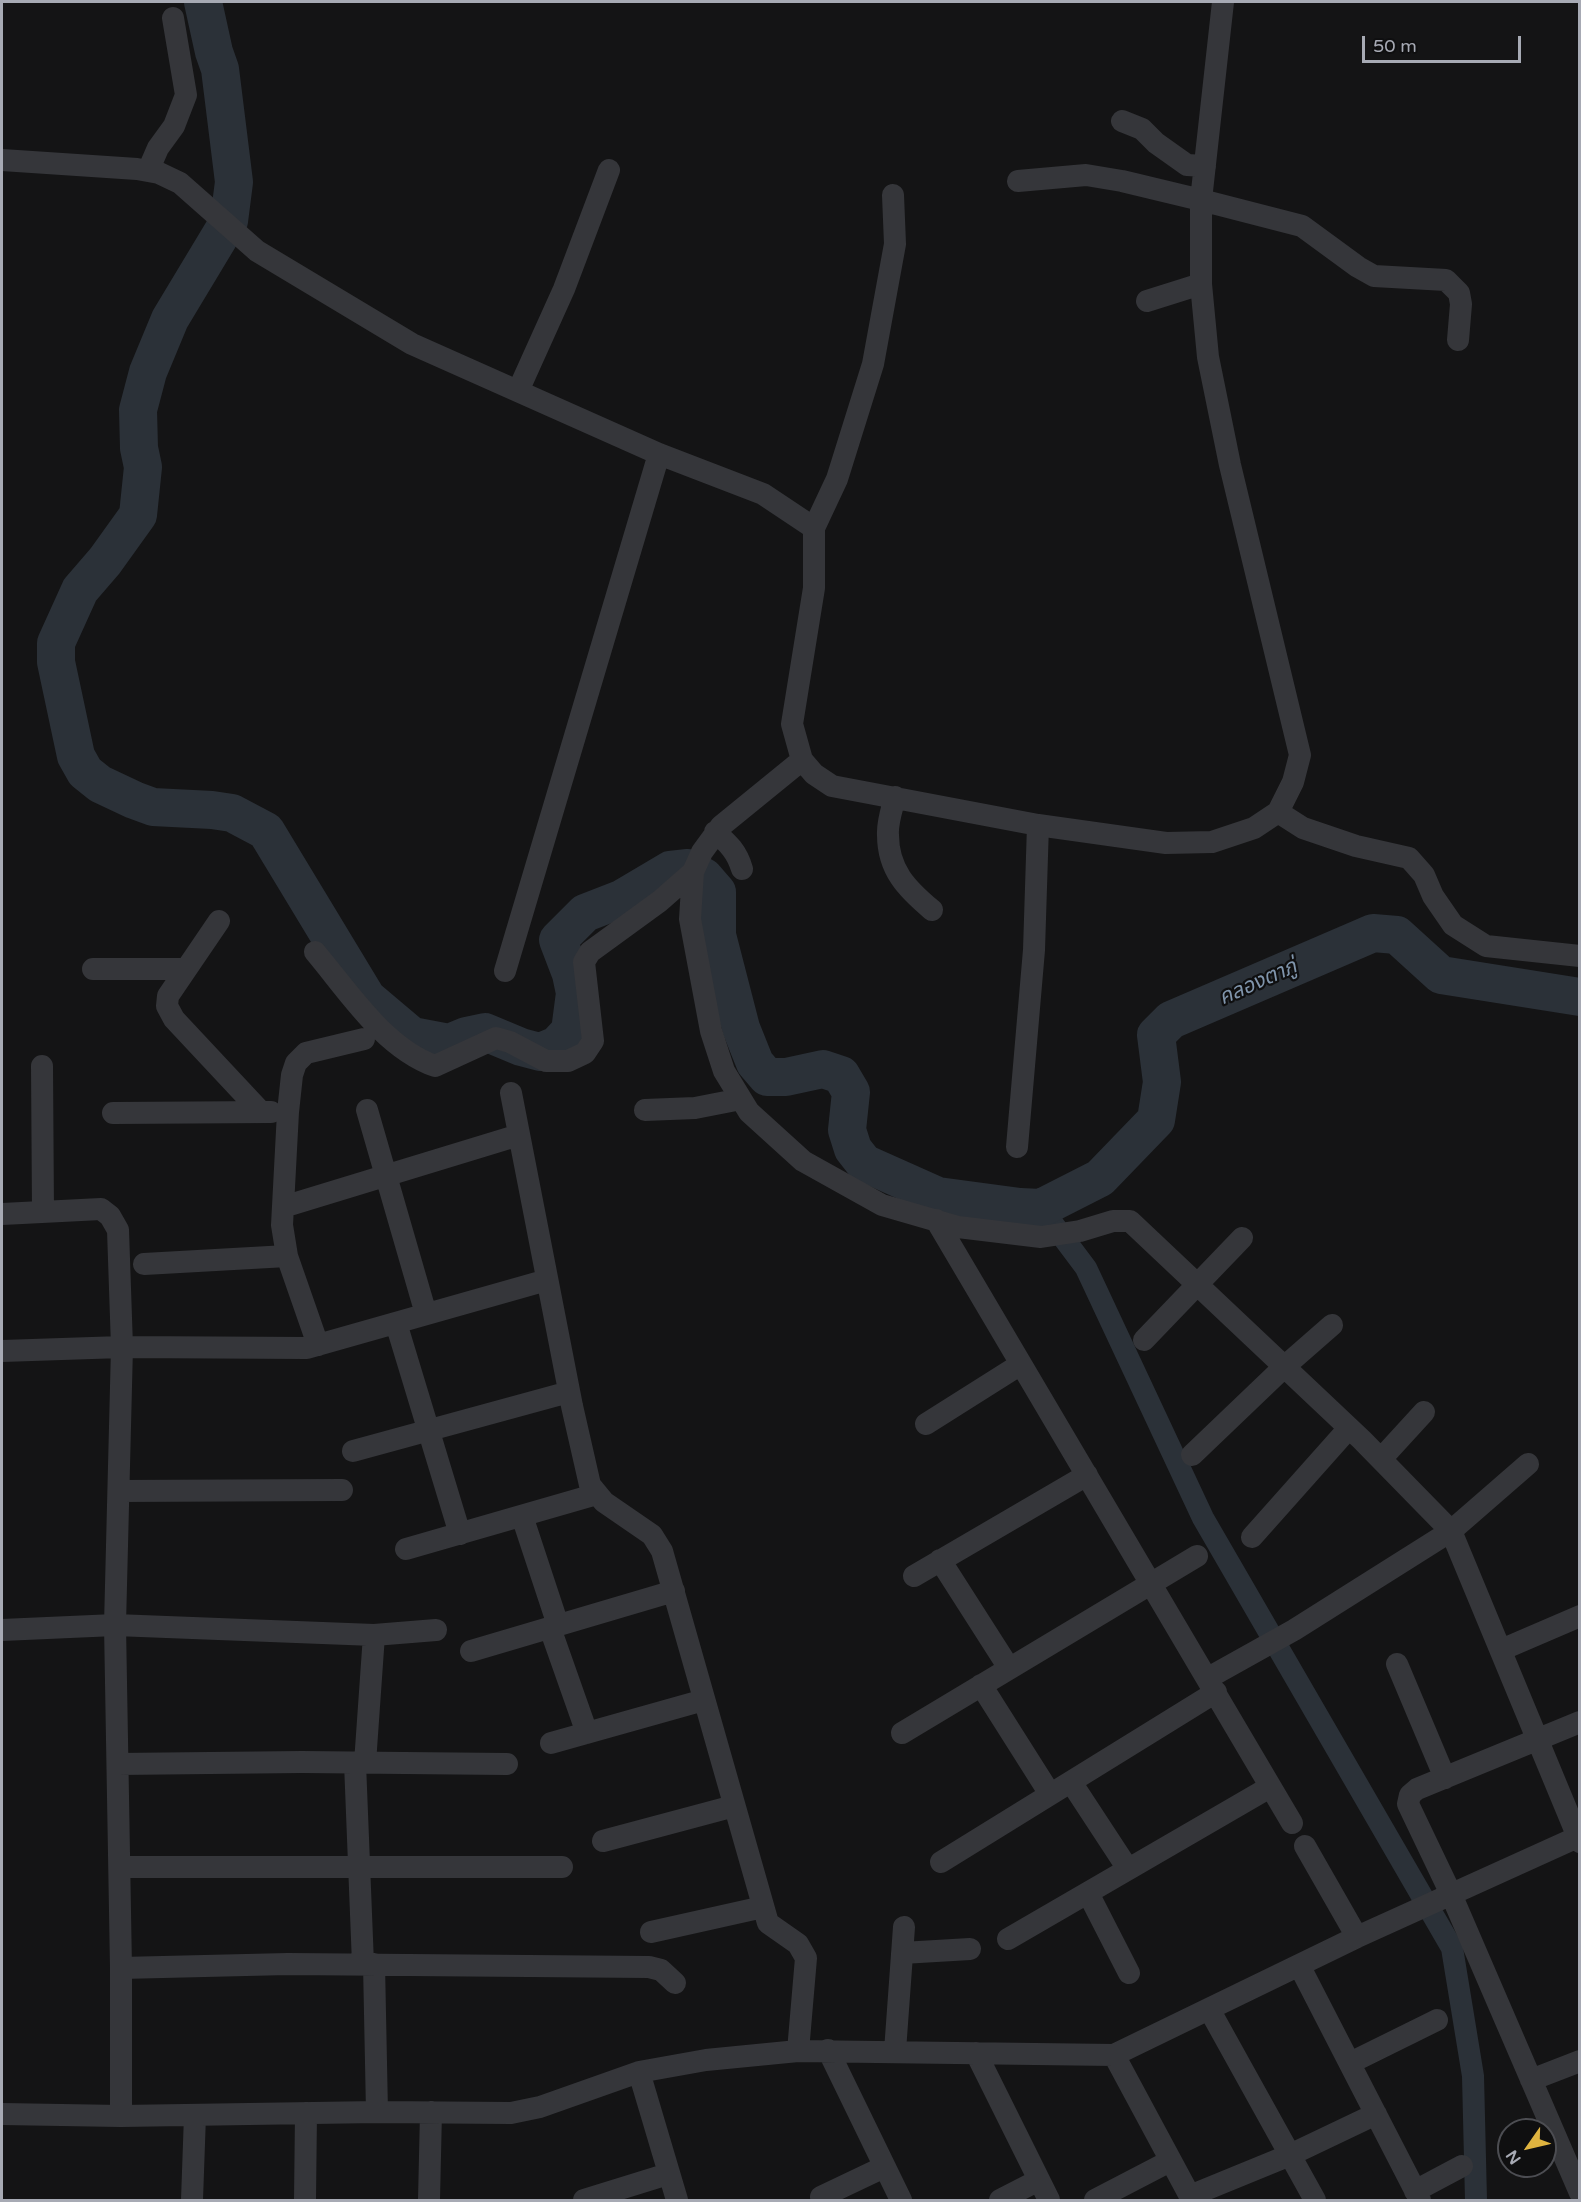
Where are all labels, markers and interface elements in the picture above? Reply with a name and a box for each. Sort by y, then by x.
scale bar [1365,24,1524,62]
text: 50 m [1373,35,1417,57]
water label: คลองตาภู่ [1215,955,1301,1011]
north arrow [1497,2118,1557,2178]
text: N [1502,2146,1526,2168]

